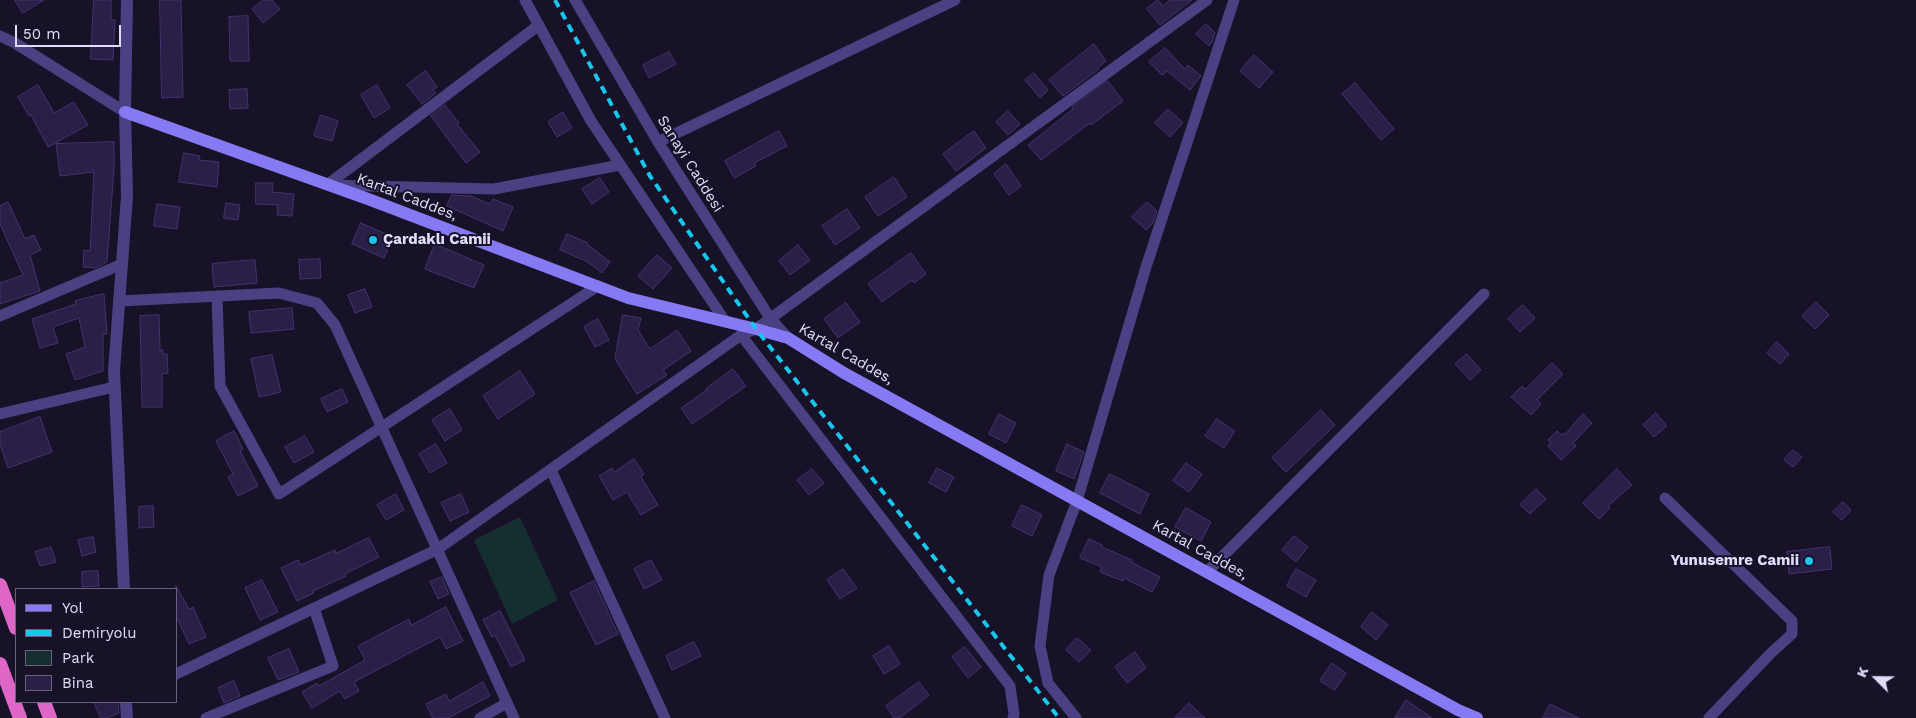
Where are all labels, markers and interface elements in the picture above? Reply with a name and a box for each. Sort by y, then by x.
scale bar [18,15,124,47]
text: 50 m [23,25,60,43]
street label: Sanayi Caddesi [653,112,727,216]
street label: Kartal Caddes, [354,170,460,224]
place label: Çardaklı Camii [383,231,491,249]
marker: Çardaklı Camii [367,234,379,246]
street label: Kartal Caddes, [795,320,897,388]
street label: Kartal Caddes, [1149,516,1251,584]
place label: Yunusemre Camii [1670,552,1799,570]
marker: Yunusemre Camii [1803,555,1815,567]
legend [15,588,178,703]
text: Yol [62,599,83,617]
text: Demiryolu [62,624,136,642]
text: Park [62,649,94,667]
north arrow [1851,653,1901,703]
text: K [1853,665,1871,680]
text: Bina [62,674,94,692]

